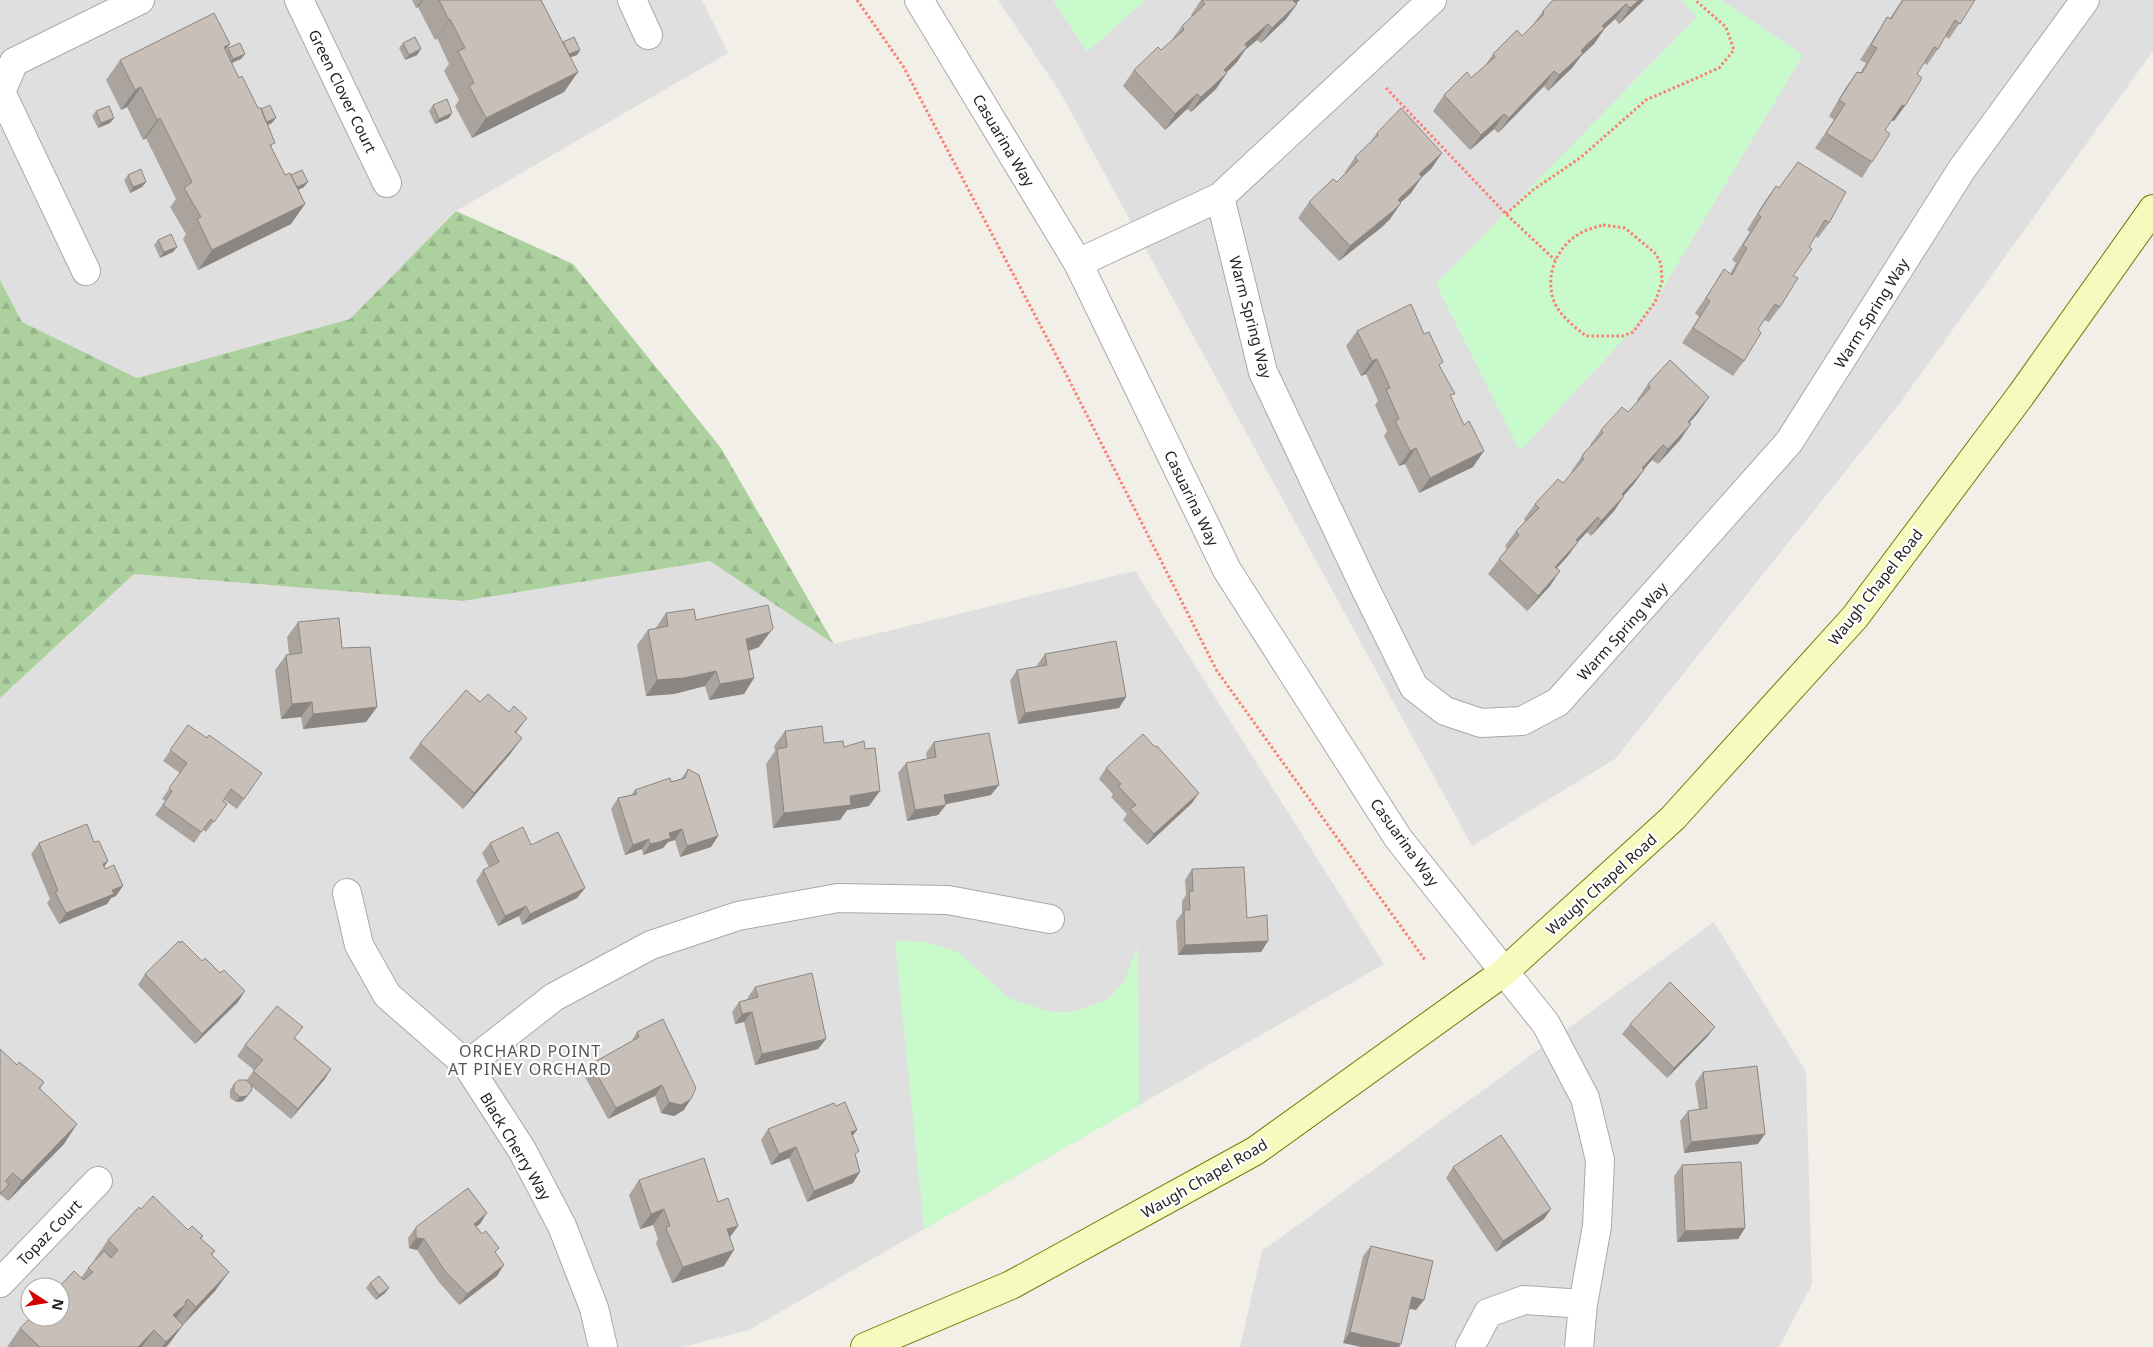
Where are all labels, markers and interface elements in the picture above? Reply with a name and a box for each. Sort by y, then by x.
street label: Green Clover Court [304,26,382,156]
street label: Casuarina Way [969,90,1040,190]
street label: Warm Spring Way [1225,254,1277,381]
street label: Warm Spring Way [1829,254,1913,372]
street label: Casuarina Way [1160,447,1224,549]
street label: Waugh Chapel Road [1823,525,1927,649]
street label: Warm Spring Way [1572,577,1672,684]
street label: Casuarina Way [1366,794,1444,890]
street label: Waugh Chapel Road [1541,829,1661,939]
district label: ORCHARD POINT AT PINEY ORCHARD [448,1040,612,1080]
street label: Black Cherry Way [476,1089,556,1204]
street label: Waugh Chapel Road [1137,1134,1271,1222]
street label: Topaz Court [12,1194,86,1269]
north arrow [20,1277,70,1327]
text: N [48,1297,69,1312]

